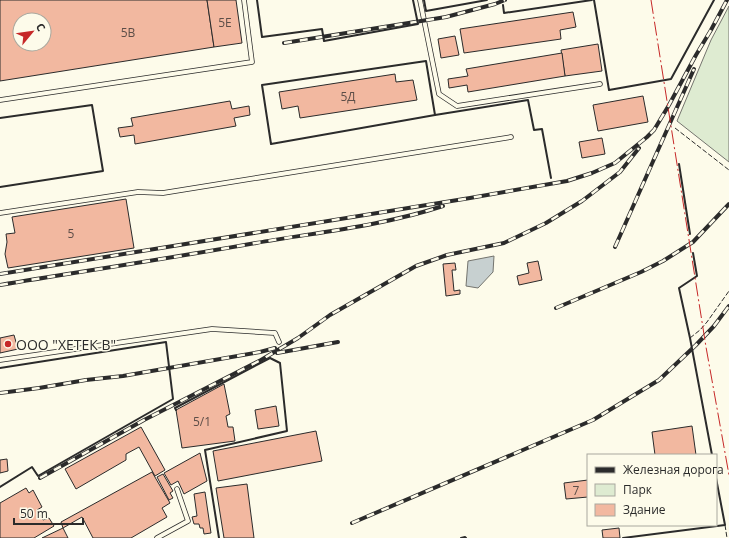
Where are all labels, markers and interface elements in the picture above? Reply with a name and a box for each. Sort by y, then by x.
north arrow [12,12,52,52]
house number: 5Е [218,14,232,31]
text: С [33,20,49,34]
house number: 5В [121,24,136,41]
house number: 5Д [340,88,356,105]
house number: 5 [68,225,75,242]
place label: ООО "ХЕТЕК В" [16,335,116,354]
marker: ООО "ХЕТЕК В" [3,339,13,349]
house number: 5/1 [193,413,211,430]
legend [587,454,717,526]
text: Железная дорога [623,461,724,478]
text: Парк [623,481,653,498]
house number: 7 [573,482,580,499]
scale bar [14,500,83,526]
text: Здание [623,501,666,518]
text: 50 m [20,505,48,522]

